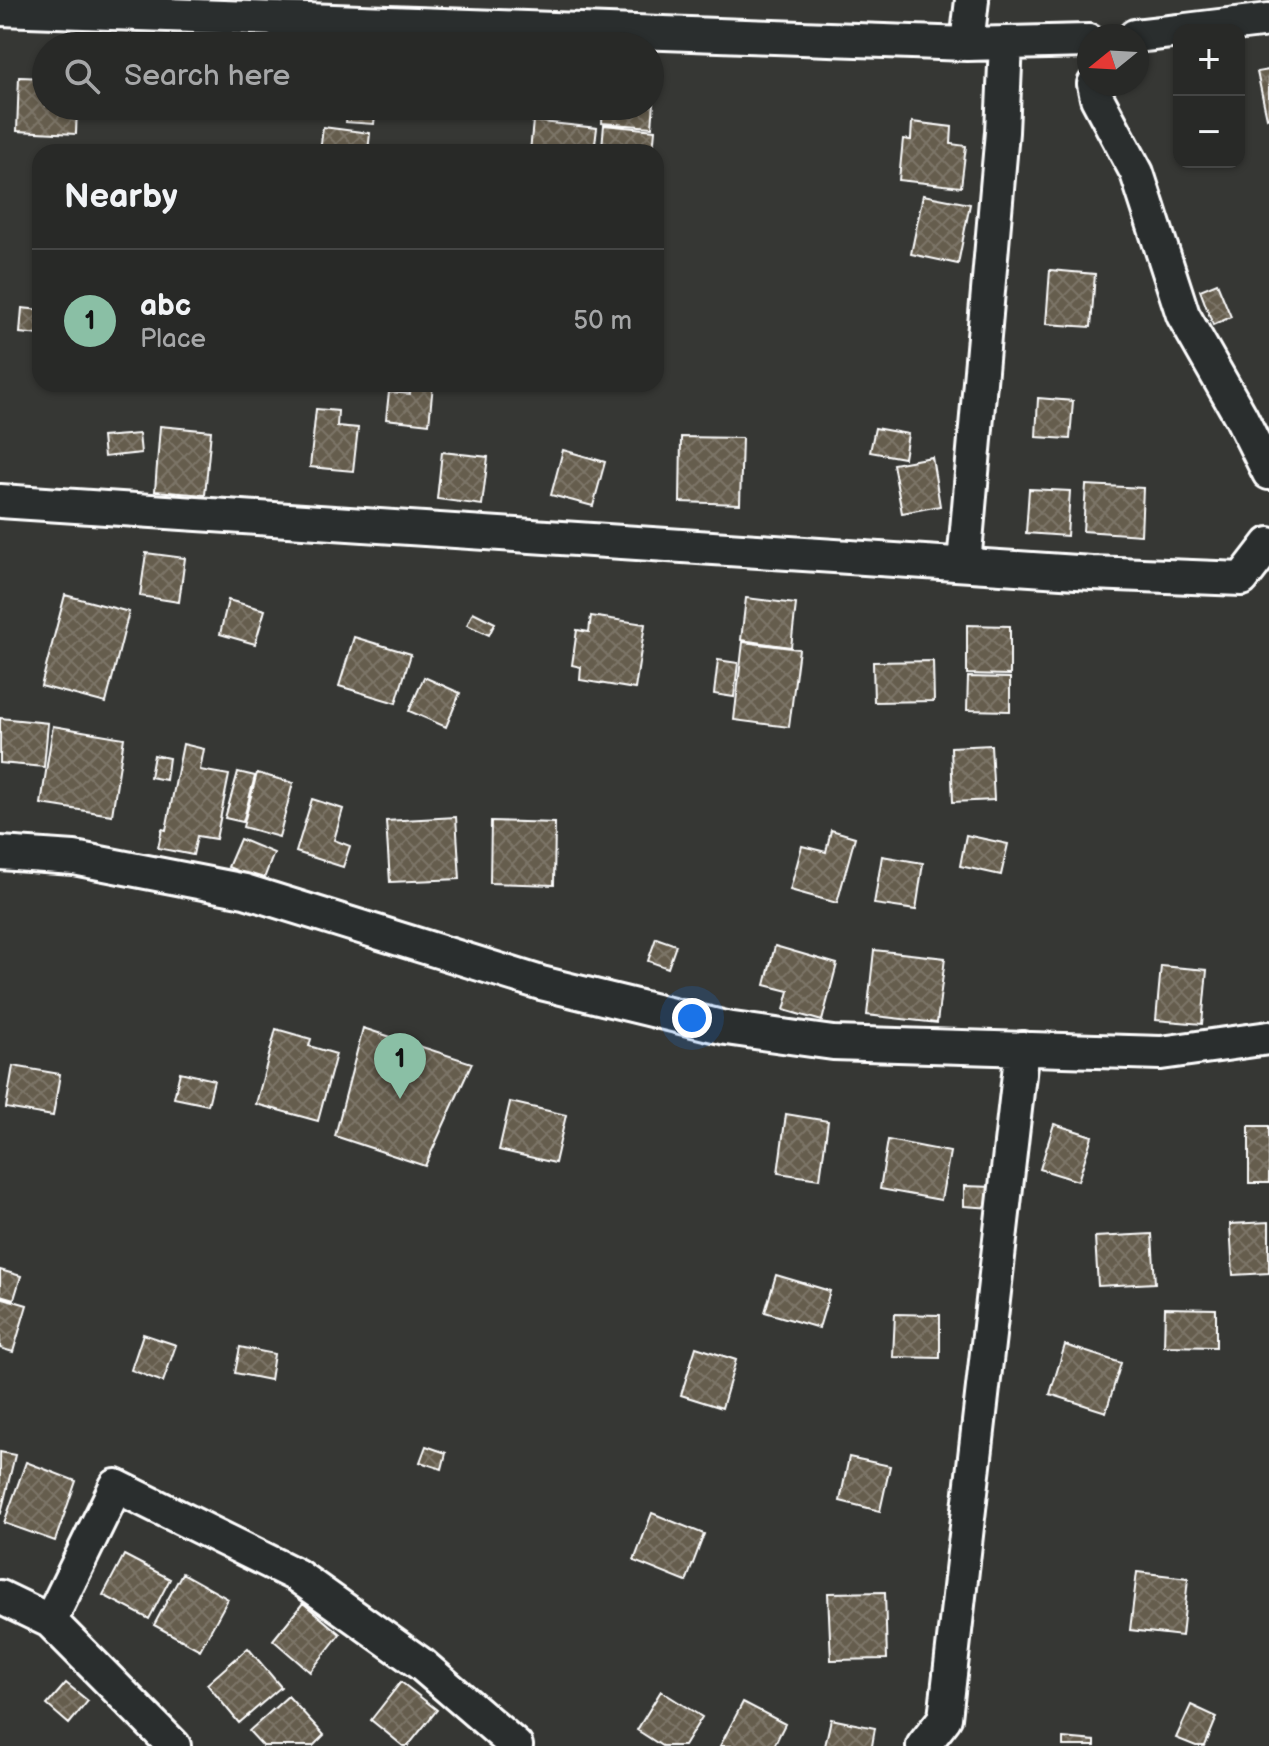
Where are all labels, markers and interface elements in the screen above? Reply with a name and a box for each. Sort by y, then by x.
north arrow [1077,24,1149,96]
map controls [1173,24,1245,168]
button: + [1173,24,1245,96]
search box [32,32,664,120]
icon: search [60,54,104,98]
text: Search here [124,58,290,94]
button: − [1173,96,1245,168]
text: Nearby [64,176,178,217]
text: abc [140,288,191,324]
text: 1 [85,306,95,337]
text: 50 m [573,306,632,337]
text: Place [140,324,206,355]
your location [672,998,712,1038]
pin: 1 [374,1033,426,1099]

